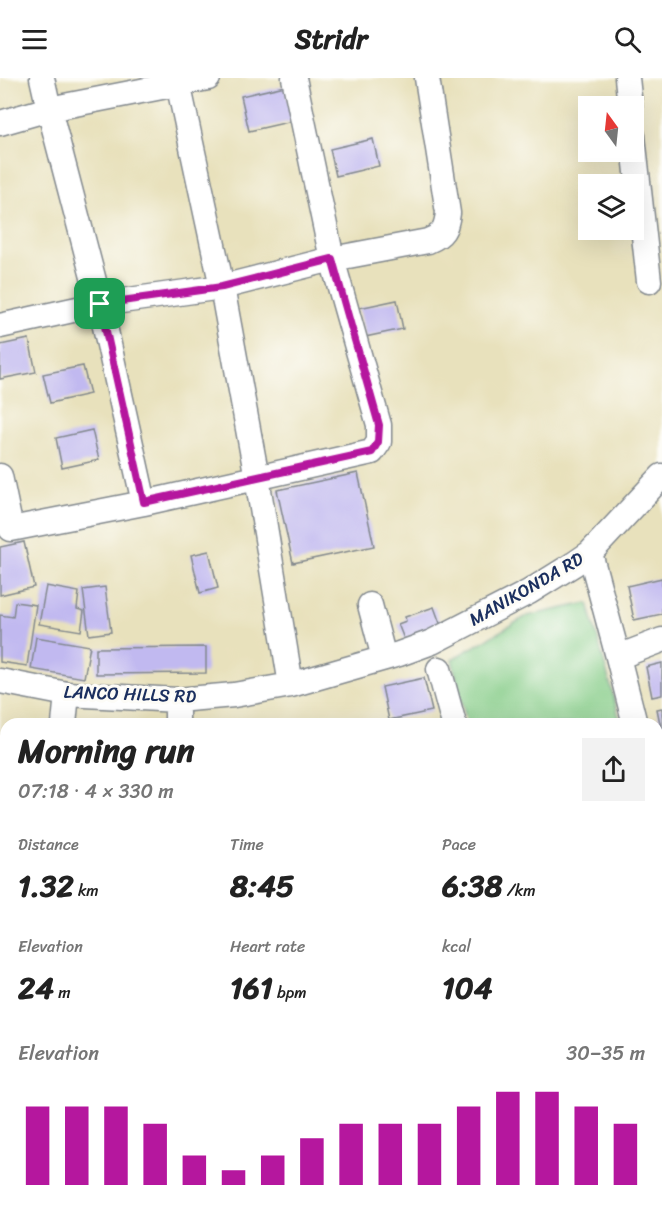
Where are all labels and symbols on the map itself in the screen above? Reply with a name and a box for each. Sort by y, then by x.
north arrow [578,96,644,162]
pin [74,278,125,329]
street label: MANIKONDA RD [462,543,590,635]
street label: LANCO HILLS RD [63,676,197,712]

